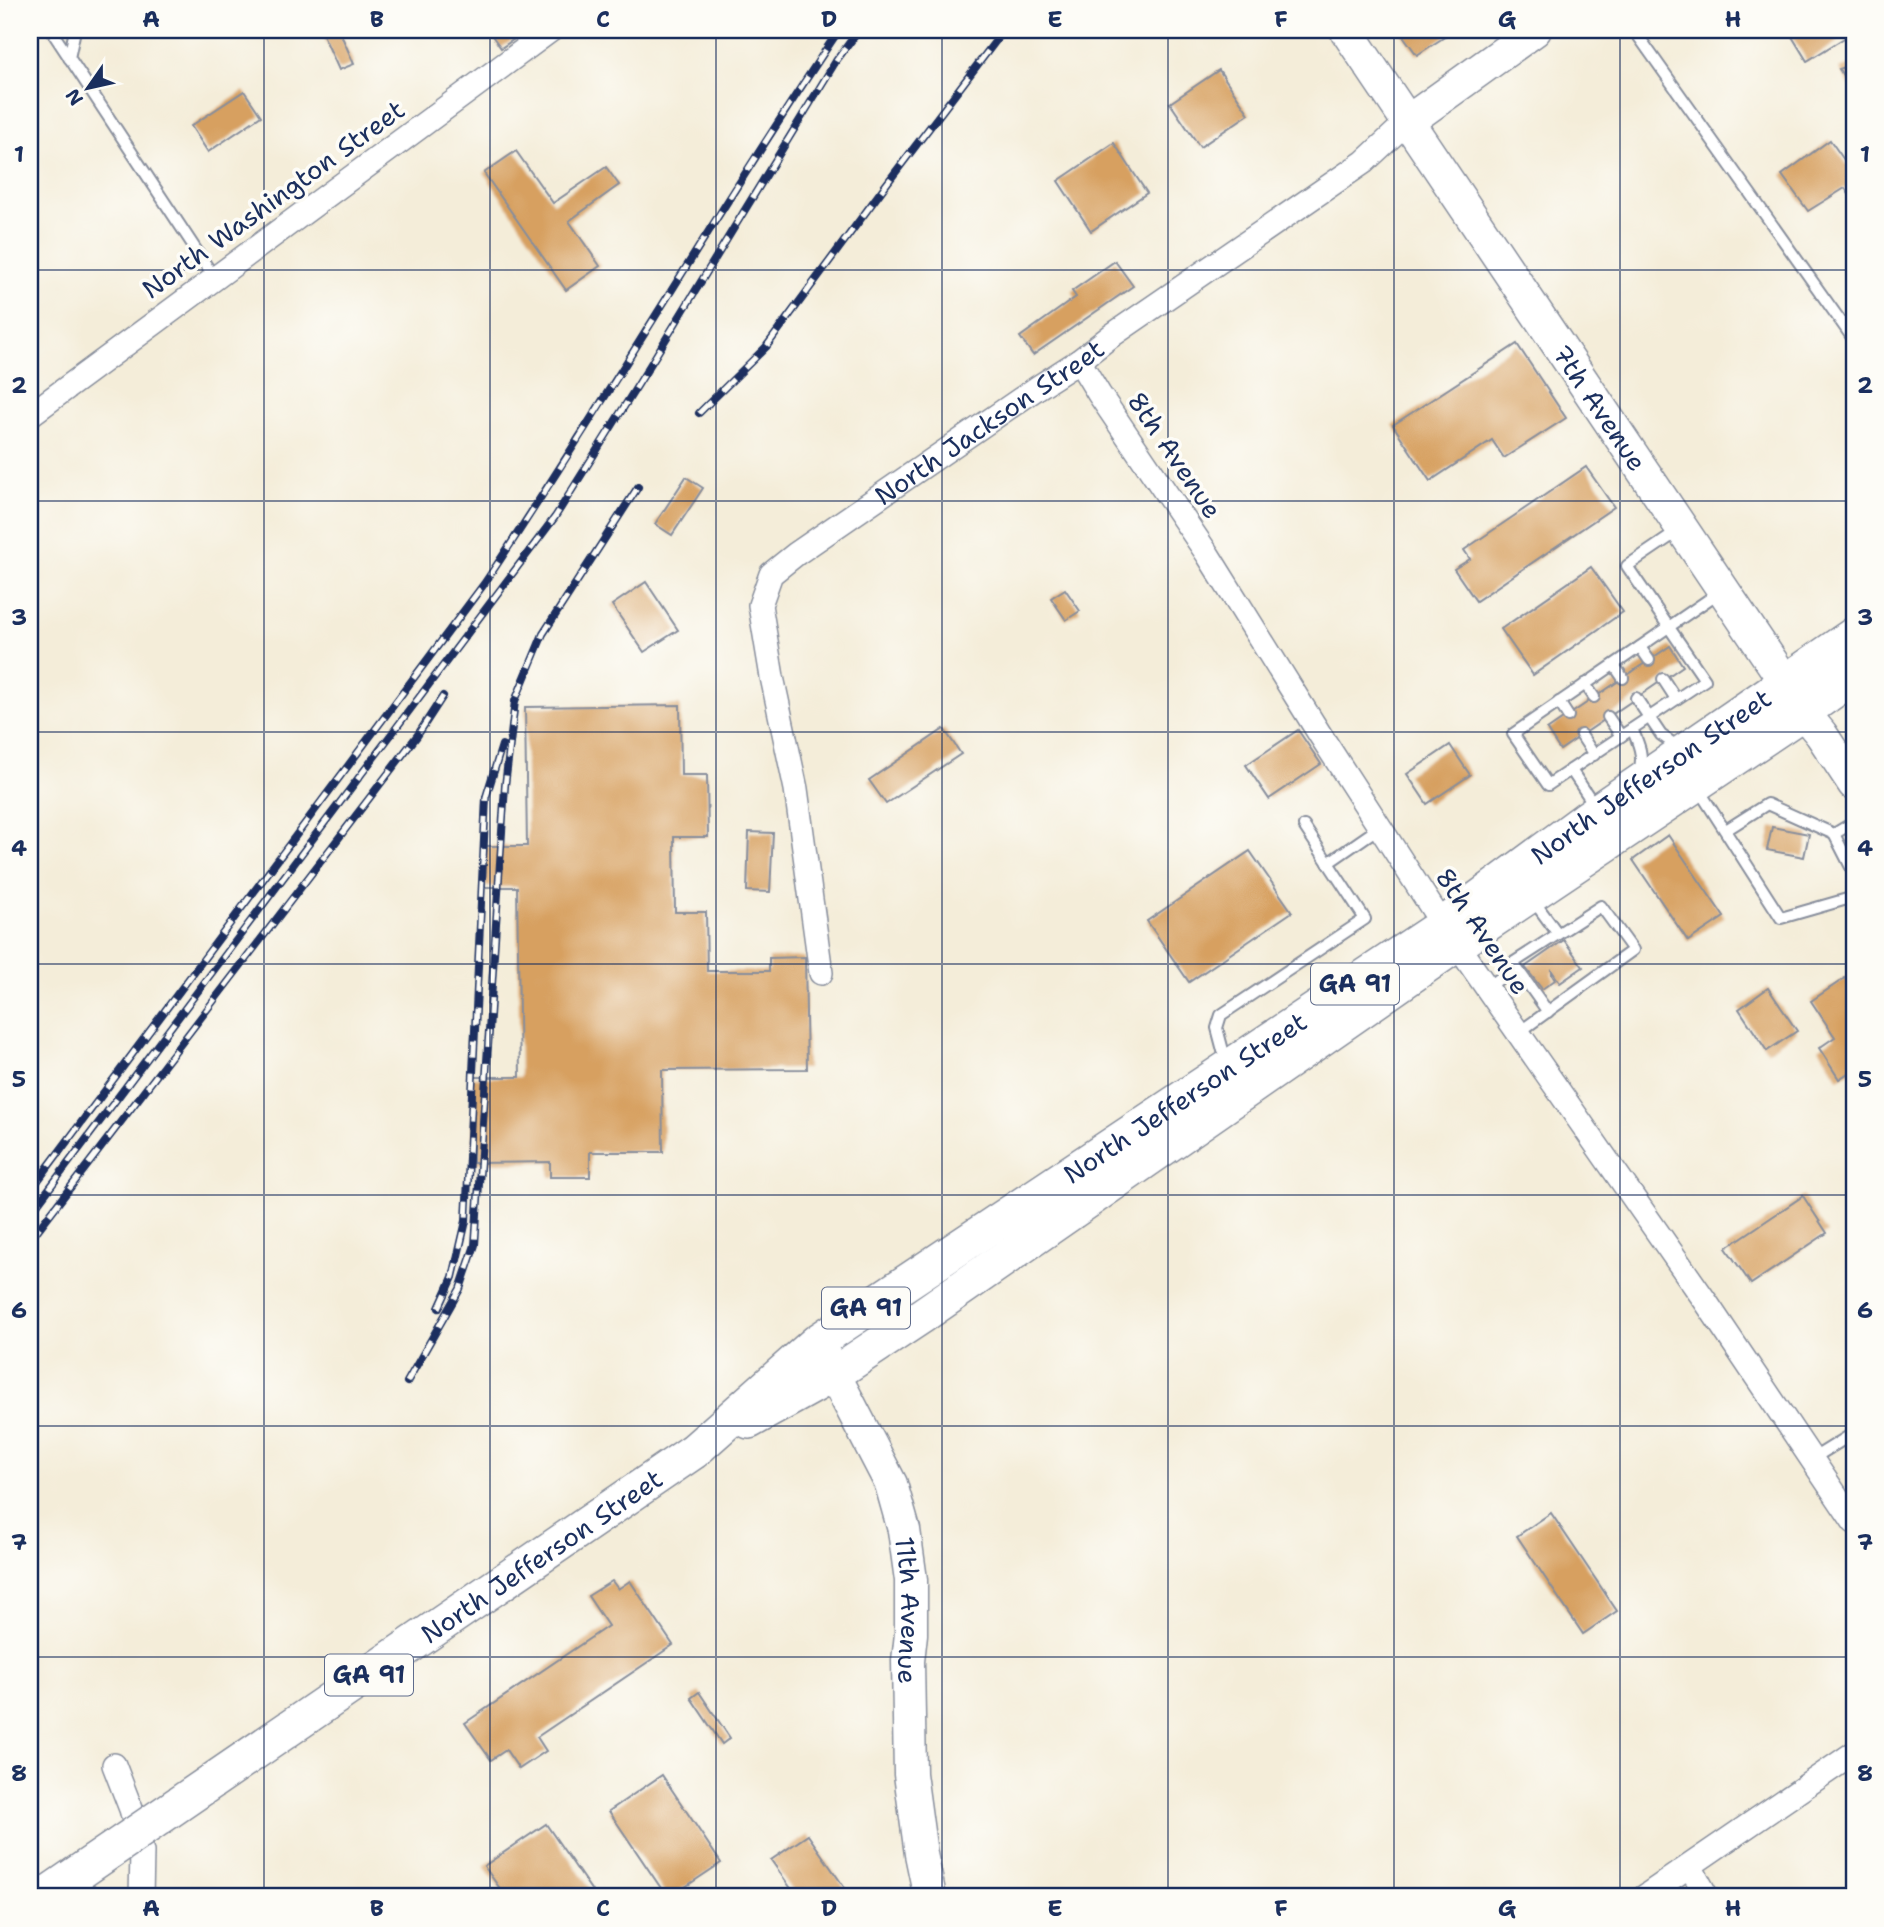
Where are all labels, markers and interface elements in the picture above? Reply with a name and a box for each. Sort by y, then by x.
text: A [142,4,160,34]
text: B [370,4,384,34]
text: C [596,4,610,34]
text: D [821,4,837,34]
text: E [1047,4,1063,34]
text: F [1274,4,1288,34]
text: G [1498,4,1517,34]
text: H [1725,4,1741,34]
north arrow [52,52,122,122]
text: N [60,84,89,110]
street label: North Washington Street [135,92,411,306]
text: 1 [14,139,24,169]
text: 1 [1860,139,1870,169]
street label: North Jackson Street [867,331,1111,513]
street label: 7th Avenue [1545,337,1655,478]
text: 2 [11,370,27,400]
text: 2 [1857,370,1873,400]
street label: 8th Avenue [1120,385,1230,525]
text: 3 [11,602,27,632]
text: 3 [1857,602,1873,632]
street label: North Jefferson Street [1523,680,1778,872]
text: 4 [11,833,27,863]
text: 4 [1857,833,1873,863]
street label: 8th Avenue [1428,861,1538,1001]
road number: GA 91 [1311,964,1399,1004]
street label: North Jefferson Street [1056,1003,1313,1191]
text: 5 [12,1064,26,1094]
text: 5 [1858,1064,1872,1094]
road number: GA 91 [822,1288,910,1328]
text: 6 [11,1295,27,1325]
text: 6 [1857,1295,1873,1325]
street label: North Jefferson Street [414,1460,669,1651]
text: 7 [11,1527,27,1557]
text: 7 [1857,1527,1873,1557]
street label: 11th Avenue [888,1534,929,1684]
road number: GA 91 [325,1654,413,1695]
text: 8 [11,1758,27,1788]
text: 8 [1857,1758,1873,1788]
text: A [142,1893,160,1923]
text: B [370,1893,384,1923]
text: C [596,1893,610,1923]
text: D [821,1893,837,1923]
text: E [1047,1893,1063,1923]
text: F [1274,1893,1288,1923]
text: G [1498,1893,1517,1923]
text: H [1725,1893,1741,1923]

